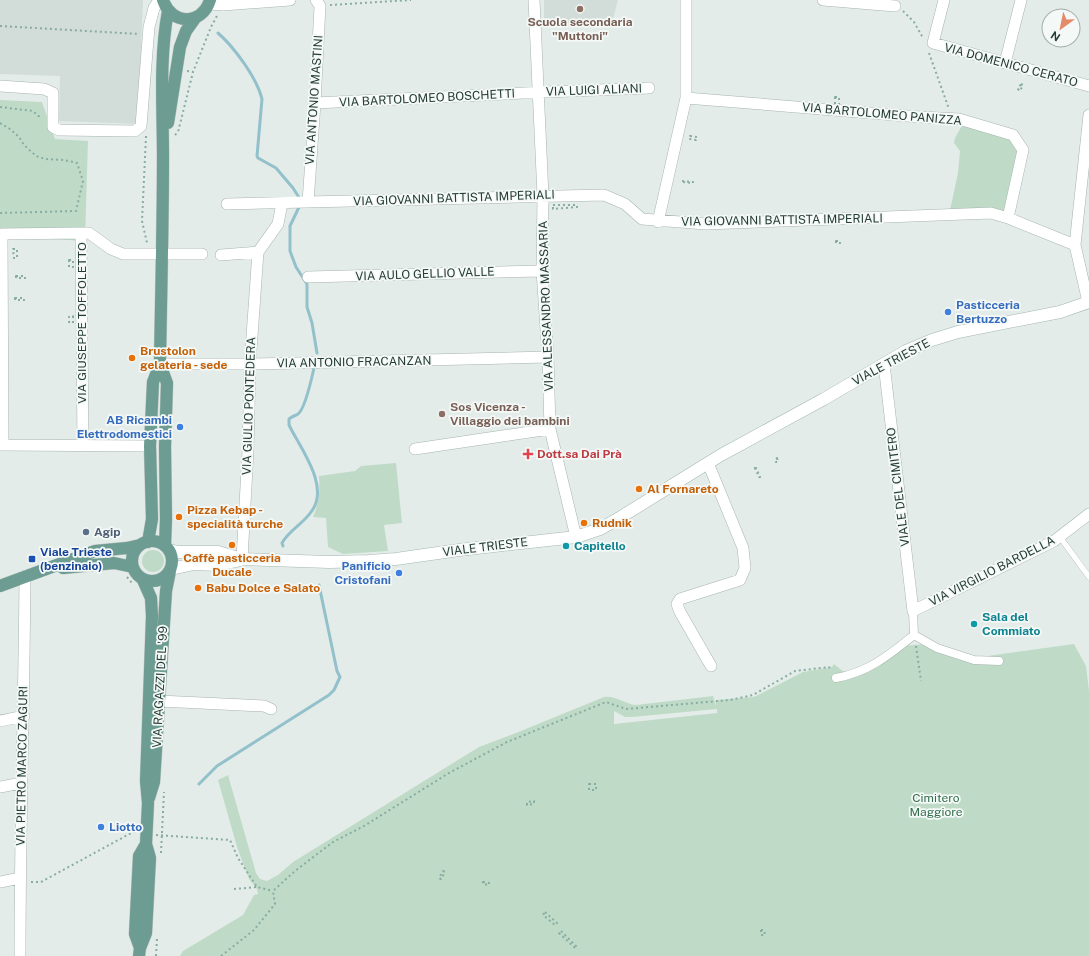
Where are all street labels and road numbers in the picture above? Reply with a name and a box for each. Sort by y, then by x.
street label: VIA ANTONIO MASTINI [302,35,326,165]
street label: VIA DOMENICO CERATO [943,40,1080,90]
street label: VIA LUIGI ALIANI [546,81,642,99]
street label: VIA BARTOLOMEO BOSCHETTI [339,86,515,110]
street label: VIA BARTOLOMEO PANIZZA [801,100,963,128]
street label: VIA GIOVANNI BATTISTA IMPERIALI [353,187,555,209]
street label: VIA GIOVANNI BATTISTA IMPERIALI [681,211,883,229]
street label: VIA ALESSANDRO MASSARIA [536,220,556,392]
street label: VIA GIUSEPPE TOFFOLETTO [75,242,89,404]
street label: VIA AULO GELLIO VALLE [355,265,495,283]
street label: VIA GIULIO PONTEDERA [240,336,258,475]
street label: VIALE TRIESTE [850,336,932,388]
street label: VIA ANTONIO FRACANZAN [276,354,432,370]
street label: VIALE DEL CIMITERO [884,426,912,547]
street label: VIA VIRGILIO BARDELLA [927,533,1058,609]
street label: VIALE TRIESTE [442,535,528,559]
street label: VIA RAGAZZI DEL '99 [150,626,170,748]
street label: VIA PIETRO MARCO ZAGURI [14,686,30,846]

